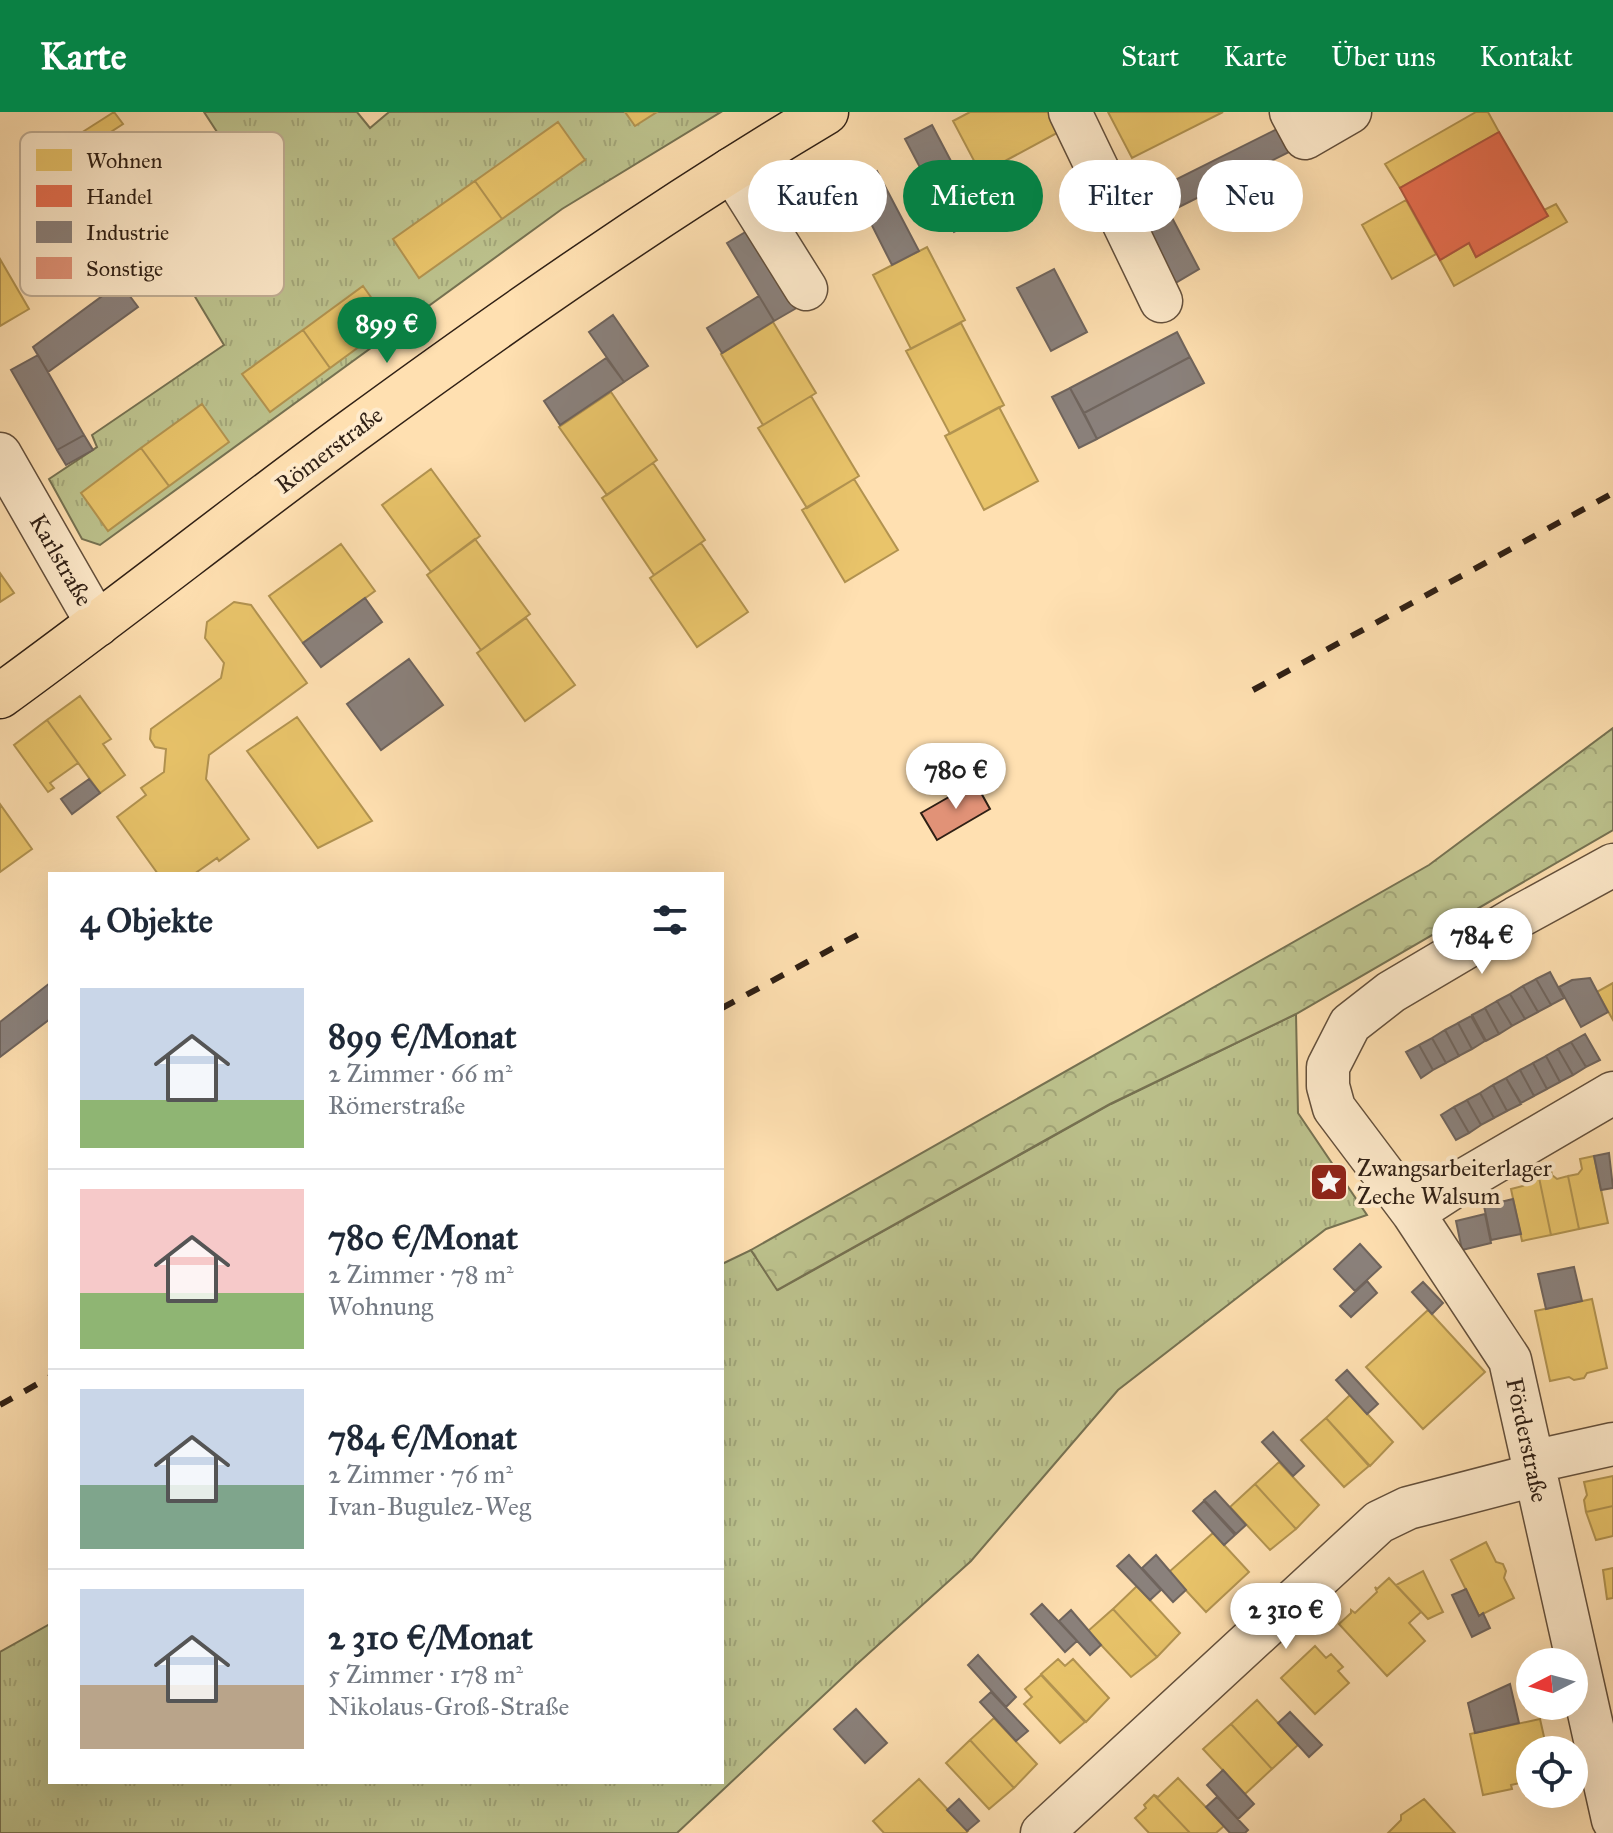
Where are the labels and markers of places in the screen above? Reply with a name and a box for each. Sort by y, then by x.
pin: 899 € [331,297,443,365]
pin: 780 € [900,743,1012,811]
pin: 784 € [1426,908,1538,976]
place label: Zwangsarbeiterlager Zeche Walsum [1357,1153,1552,1211]
place icon: Zwangsarbeiterlager Zeche Walsum [1308,1161,1350,1203]
pin: 2 310 € [1212,1583,1360,1651]

